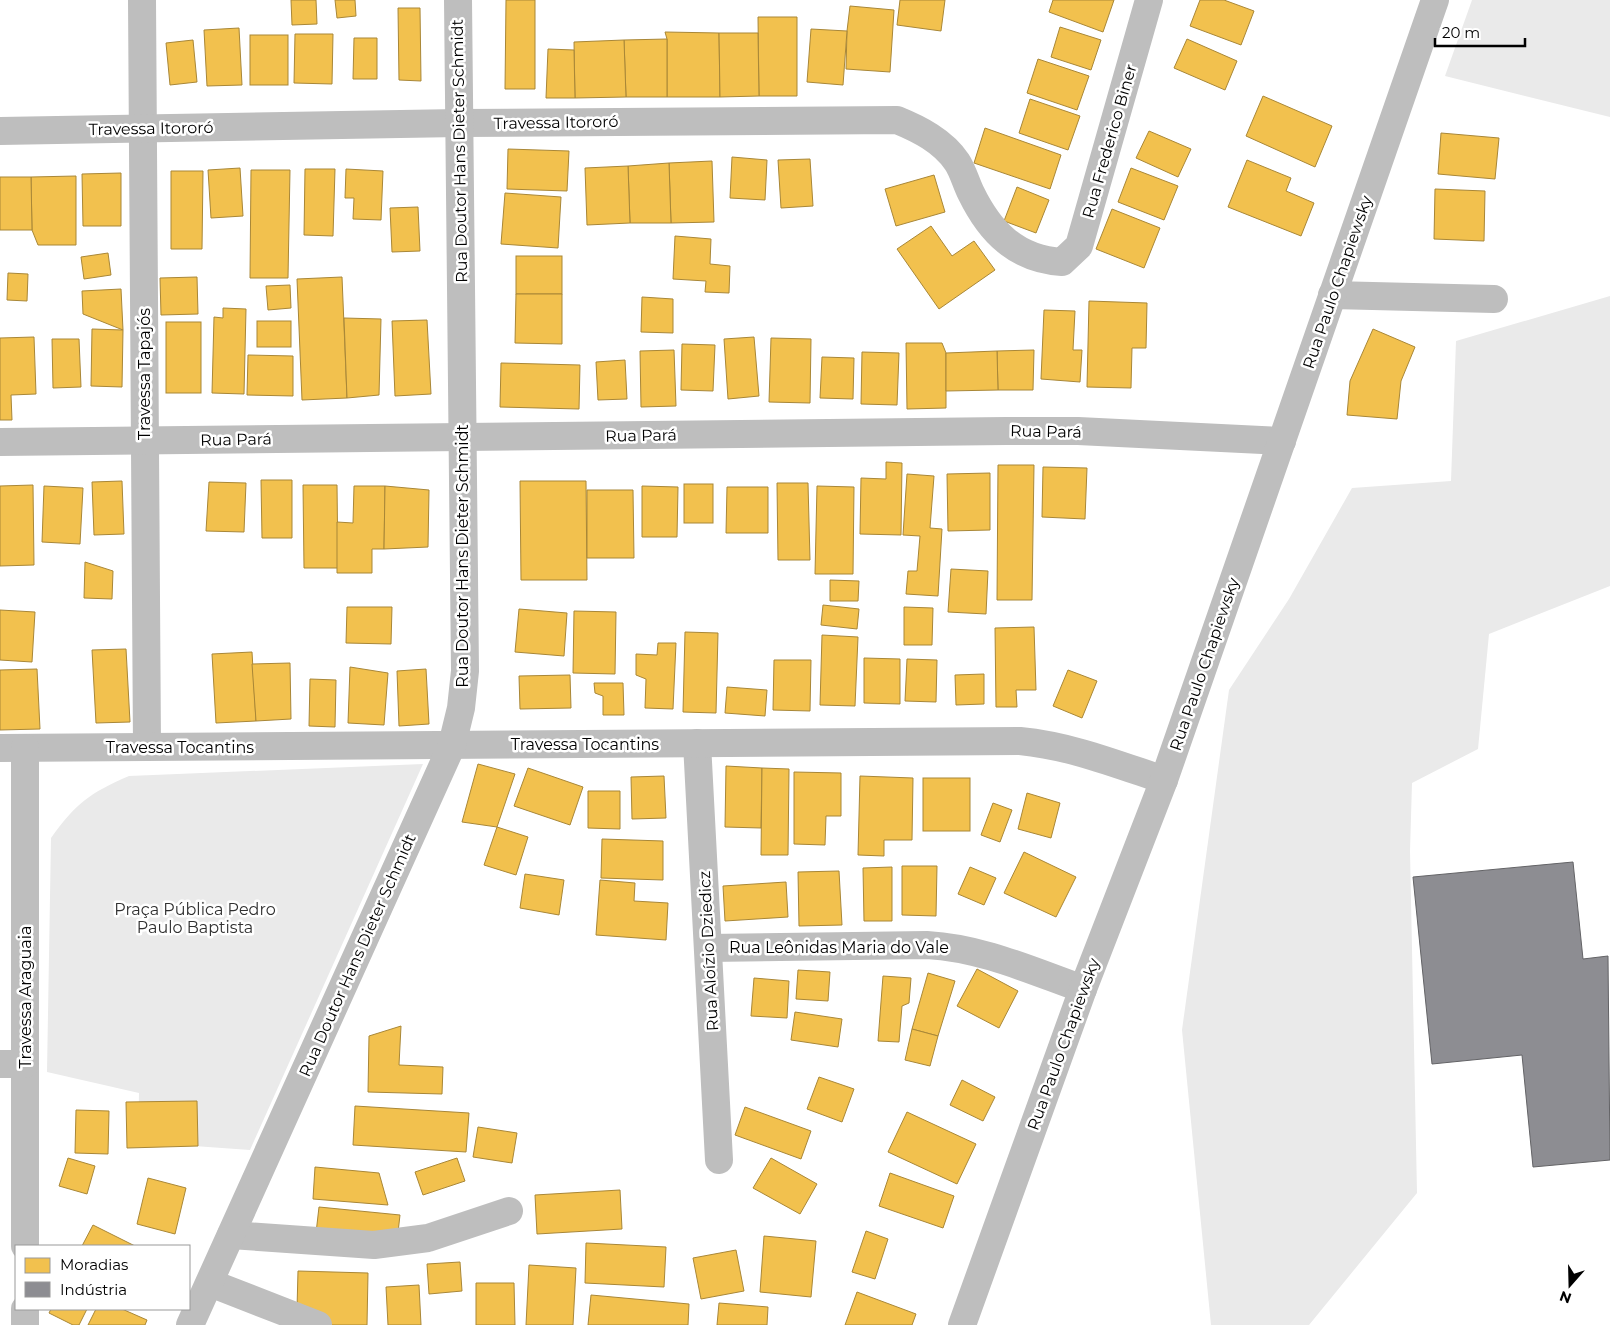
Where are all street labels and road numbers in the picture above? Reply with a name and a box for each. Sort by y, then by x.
street label: Rua Doutor Hans Dieter Schmidt [448,18,471,283]
street label: Rua Frederico Biner [1078,62,1141,220]
street label: Travessa Itororó [493,112,619,133]
street label: Travessa Itororó [88,118,214,139]
street label: Rua Paulo Chapiewsky [1299,193,1376,371]
street label: Travessa Tapajós [135,308,154,440]
street label: Rua Pará [1010,421,1082,442]
street label: Rua Doutor Hans Dieter Schmidt [453,424,472,688]
street label: Rua Pará [605,425,677,446]
street label: Rua Pará [200,429,272,450]
street label: Rua Paulo Chapiewsky [1166,575,1243,753]
street label: Travessa Tocantins [511,735,659,754]
street label: Travessa Tocantins [106,738,254,757]
street label: Rua Doutor Hans Dieter Schmidt [295,830,420,1080]
street label: Rua Aloízio Dziedicz [695,870,722,1032]
street label: Travessa Araguaia [16,926,35,1068]
street label: Rua Leônidas Maria do Vale [729,938,949,957]
street label: Rua Paulo Chapiewsky [1023,955,1104,1133]

